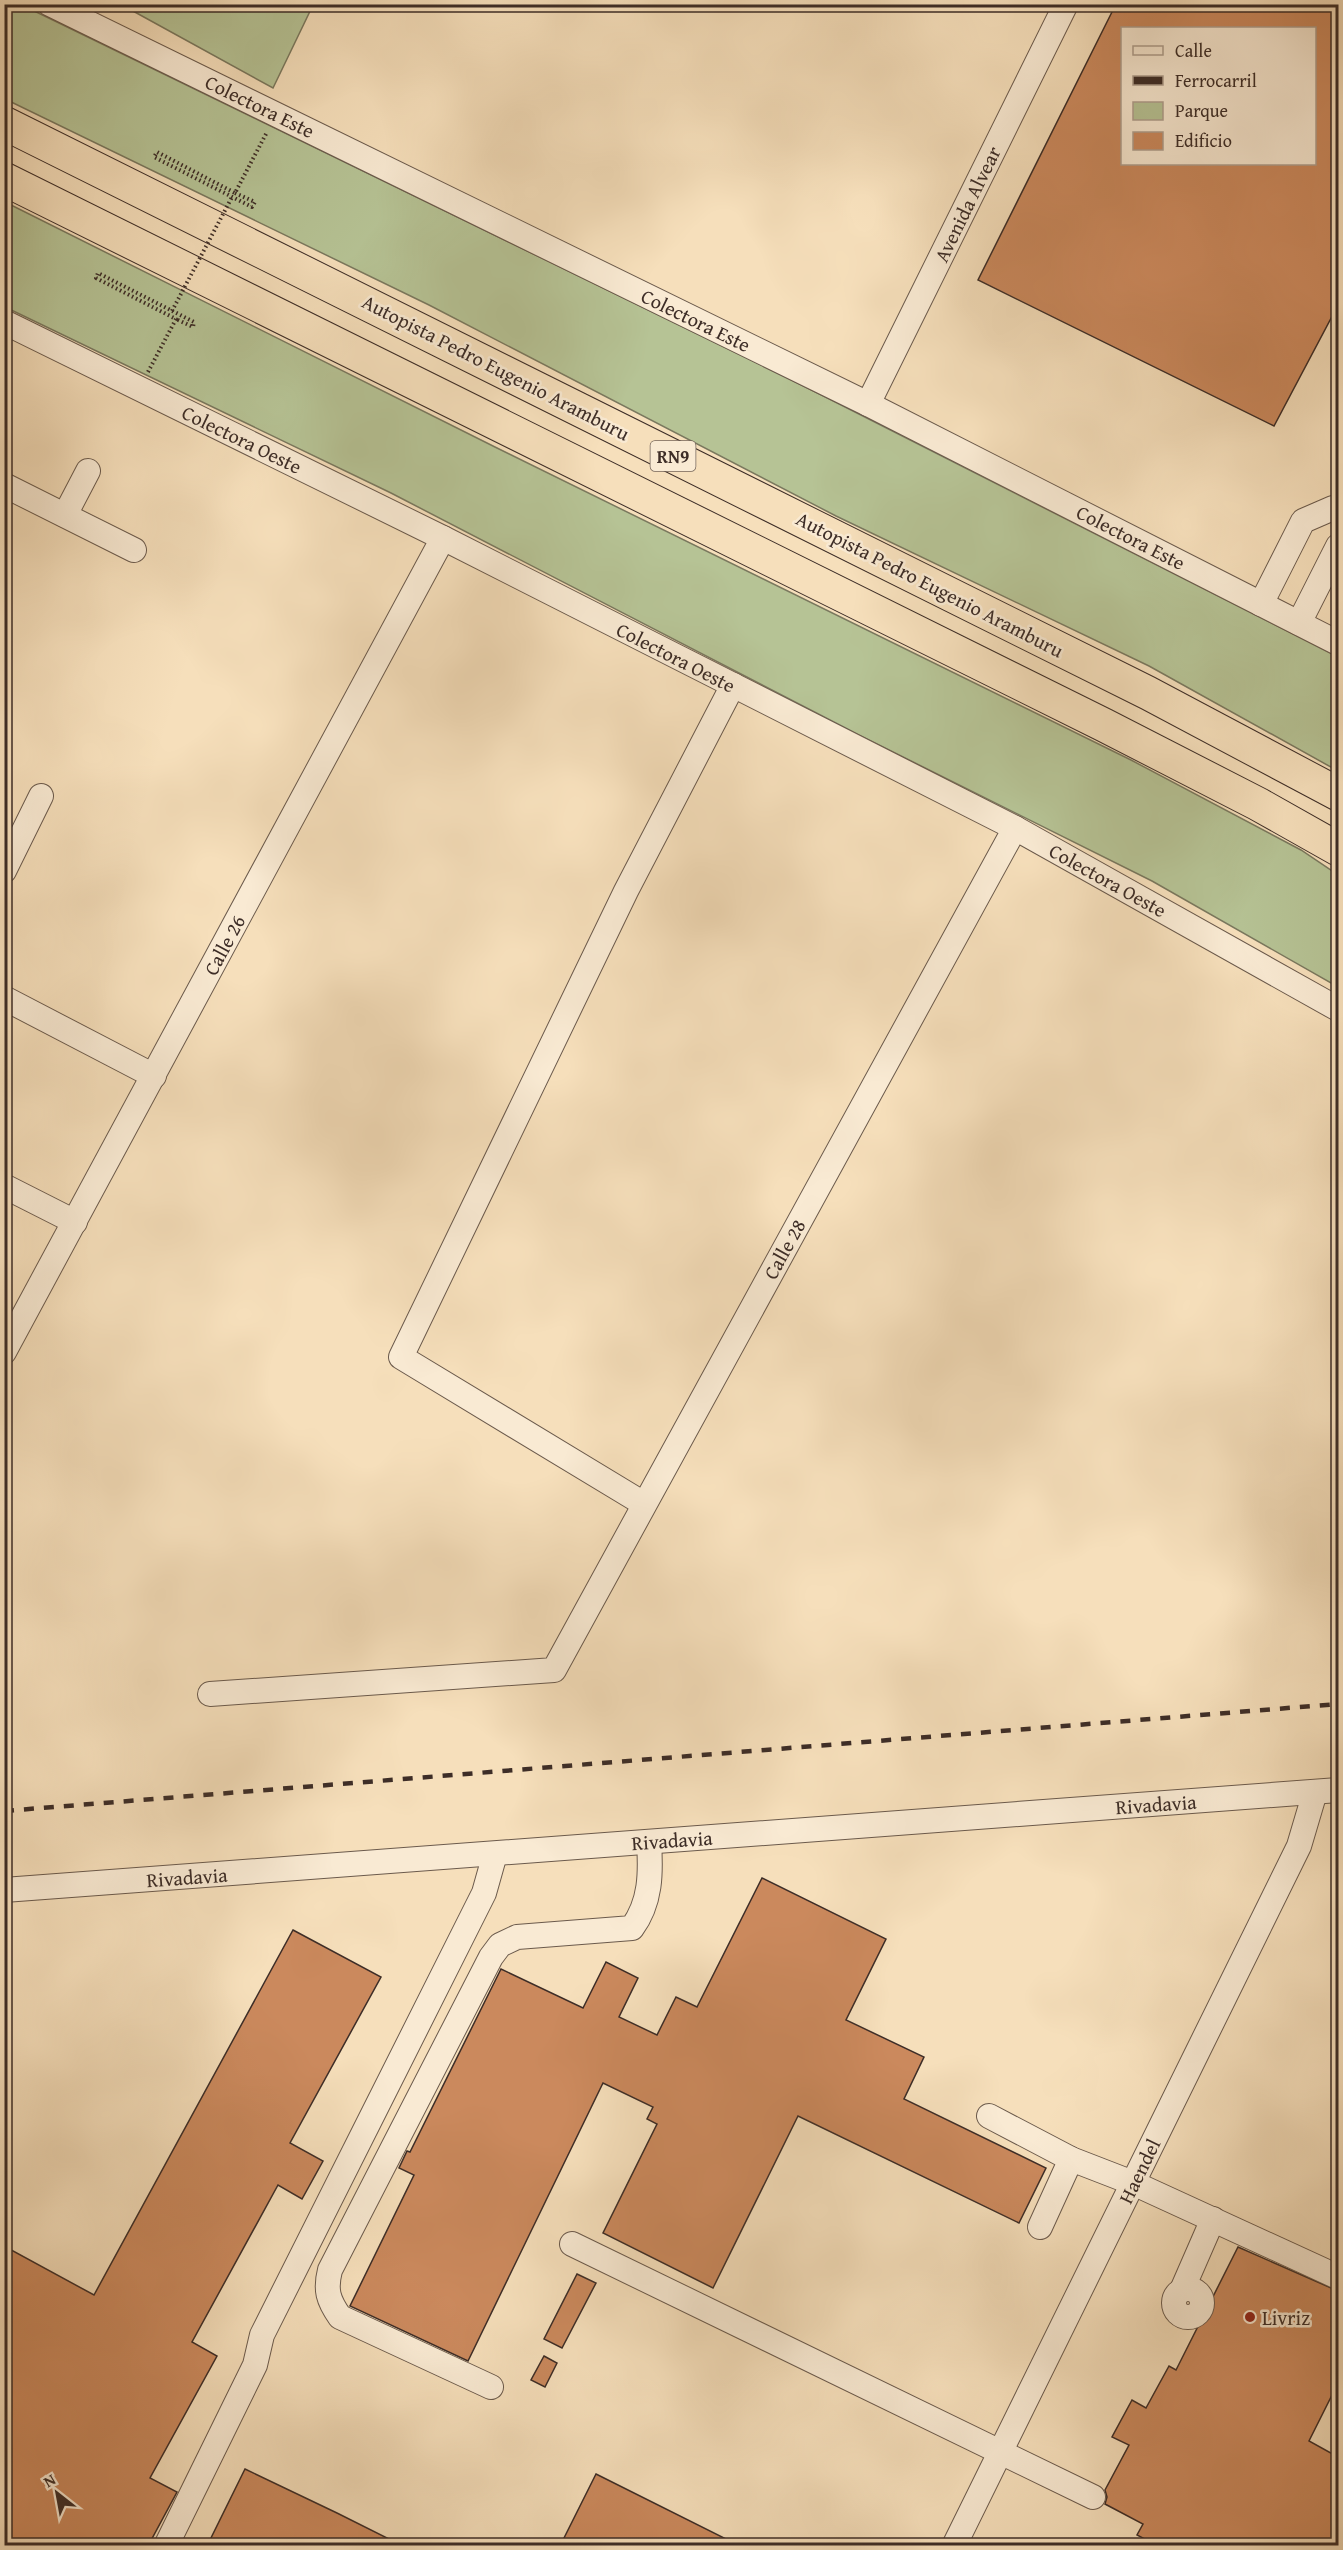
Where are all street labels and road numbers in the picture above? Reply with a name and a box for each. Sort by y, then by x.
street label: Colectora Este [200,67,320,145]
street label: Avenida Alvear [926,141,1008,267]
street label: Colectora Este [636,281,756,359]
street label: Autopista Pedro Eugenio Aramburu [357,287,635,447]
street label: Colectora Oeste [177,397,307,481]
road number: RN9 [650,441,696,471]
street label: Colectora Este [1072,497,1190,577]
street label: Autopista Pedro Eugenio Aramburu [791,504,1069,664]
street label: Colectora Oeste [611,615,741,699]
street label: Colectora Oeste [1044,836,1172,924]
street label: Calle 26 [196,910,252,980]
street label: Calle 28 [756,1214,812,1284]
street label: Rivadavia [1115,1787,1198,1821]
street label: Rivadavia [631,1823,714,1857]
street label: Rivadavia [146,1860,229,1894]
street label: Haendel [1111,2133,1167,2208]

